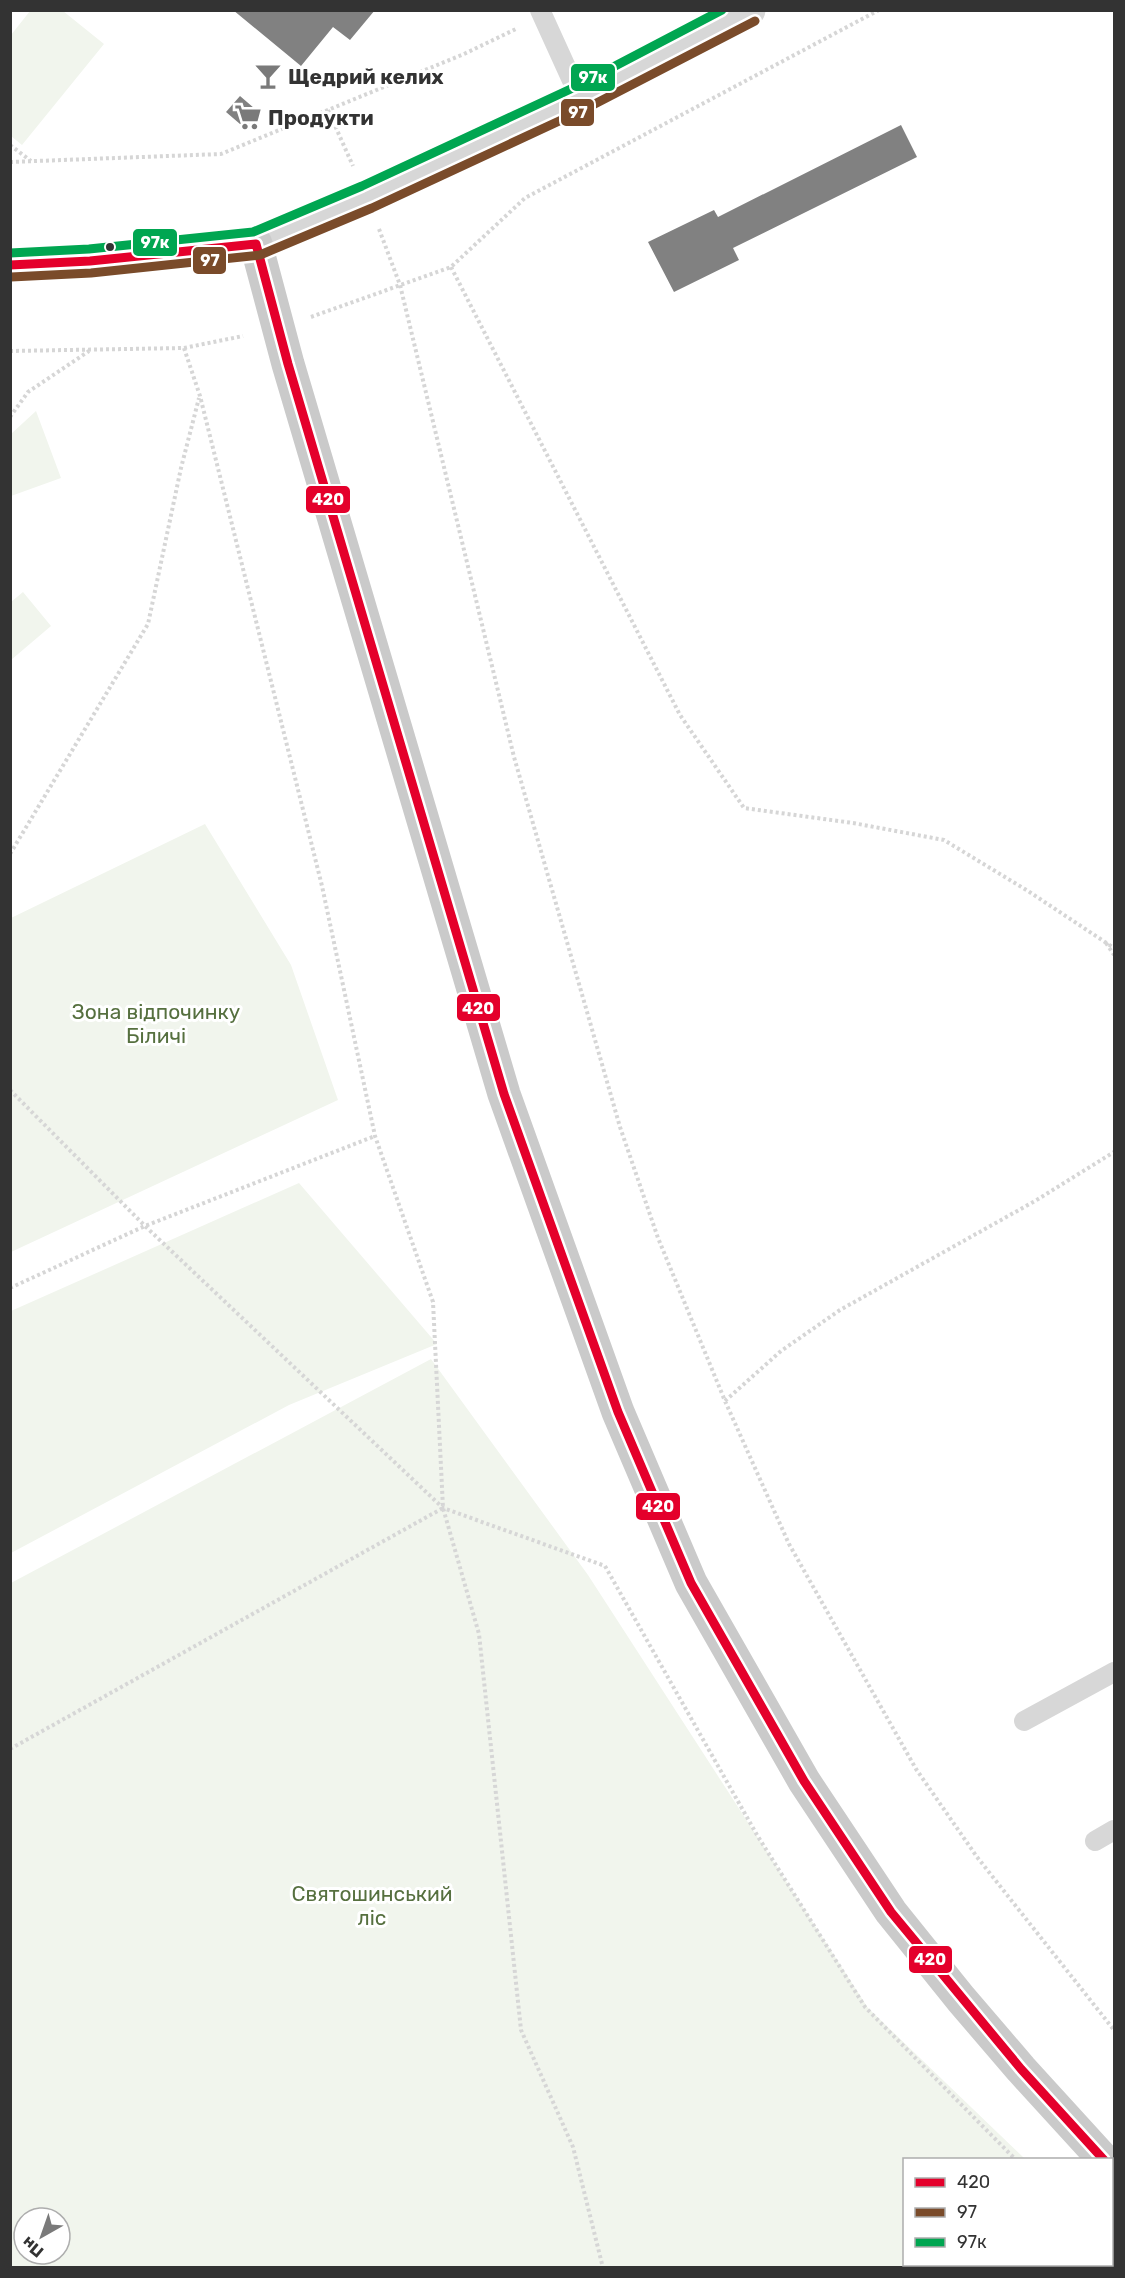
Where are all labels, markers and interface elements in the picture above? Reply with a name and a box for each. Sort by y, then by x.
bar icon: Щедрий келих [253,61,283,91]
line badge: 97к [570,63,616,92]
place label: Щедрий келих [288,64,444,89]
text: 97к [578,68,608,87]
line badge: 97 [560,98,595,127]
supermarket icon: Продукти [233,102,263,132]
text: 97 [568,103,588,122]
place label: Продукти [268,105,374,130]
line badge: 97к [132,228,178,257]
text: 97к [140,233,170,252]
unlabelled marker [104,241,116,253]
line badge: 97 [192,246,227,275]
text: 97 [200,251,220,270]
line badge: 420 [305,485,351,514]
text: 420 [312,490,344,509]
line badge: 420 [456,993,501,1022]
park label: Зона відпочинку Біличі [72,999,240,1048]
text: 420 [462,999,494,1018]
line badge: 420 [635,1492,681,1521]
text: 420 [642,1497,674,1516]
park label: Святошинський ліс [291,1881,453,1930]
line badge: 420 [908,1945,953,1974]
text: 420 [914,1950,946,1969]
legend [903,2158,1113,2266]
text: 420 [957,2171,990,2193]
text: 97 [957,2201,977,2223]
north arrow [12,2206,72,2266]
text: 97к [957,2231,987,2253]
text: Пн [18,2233,47,2262]

